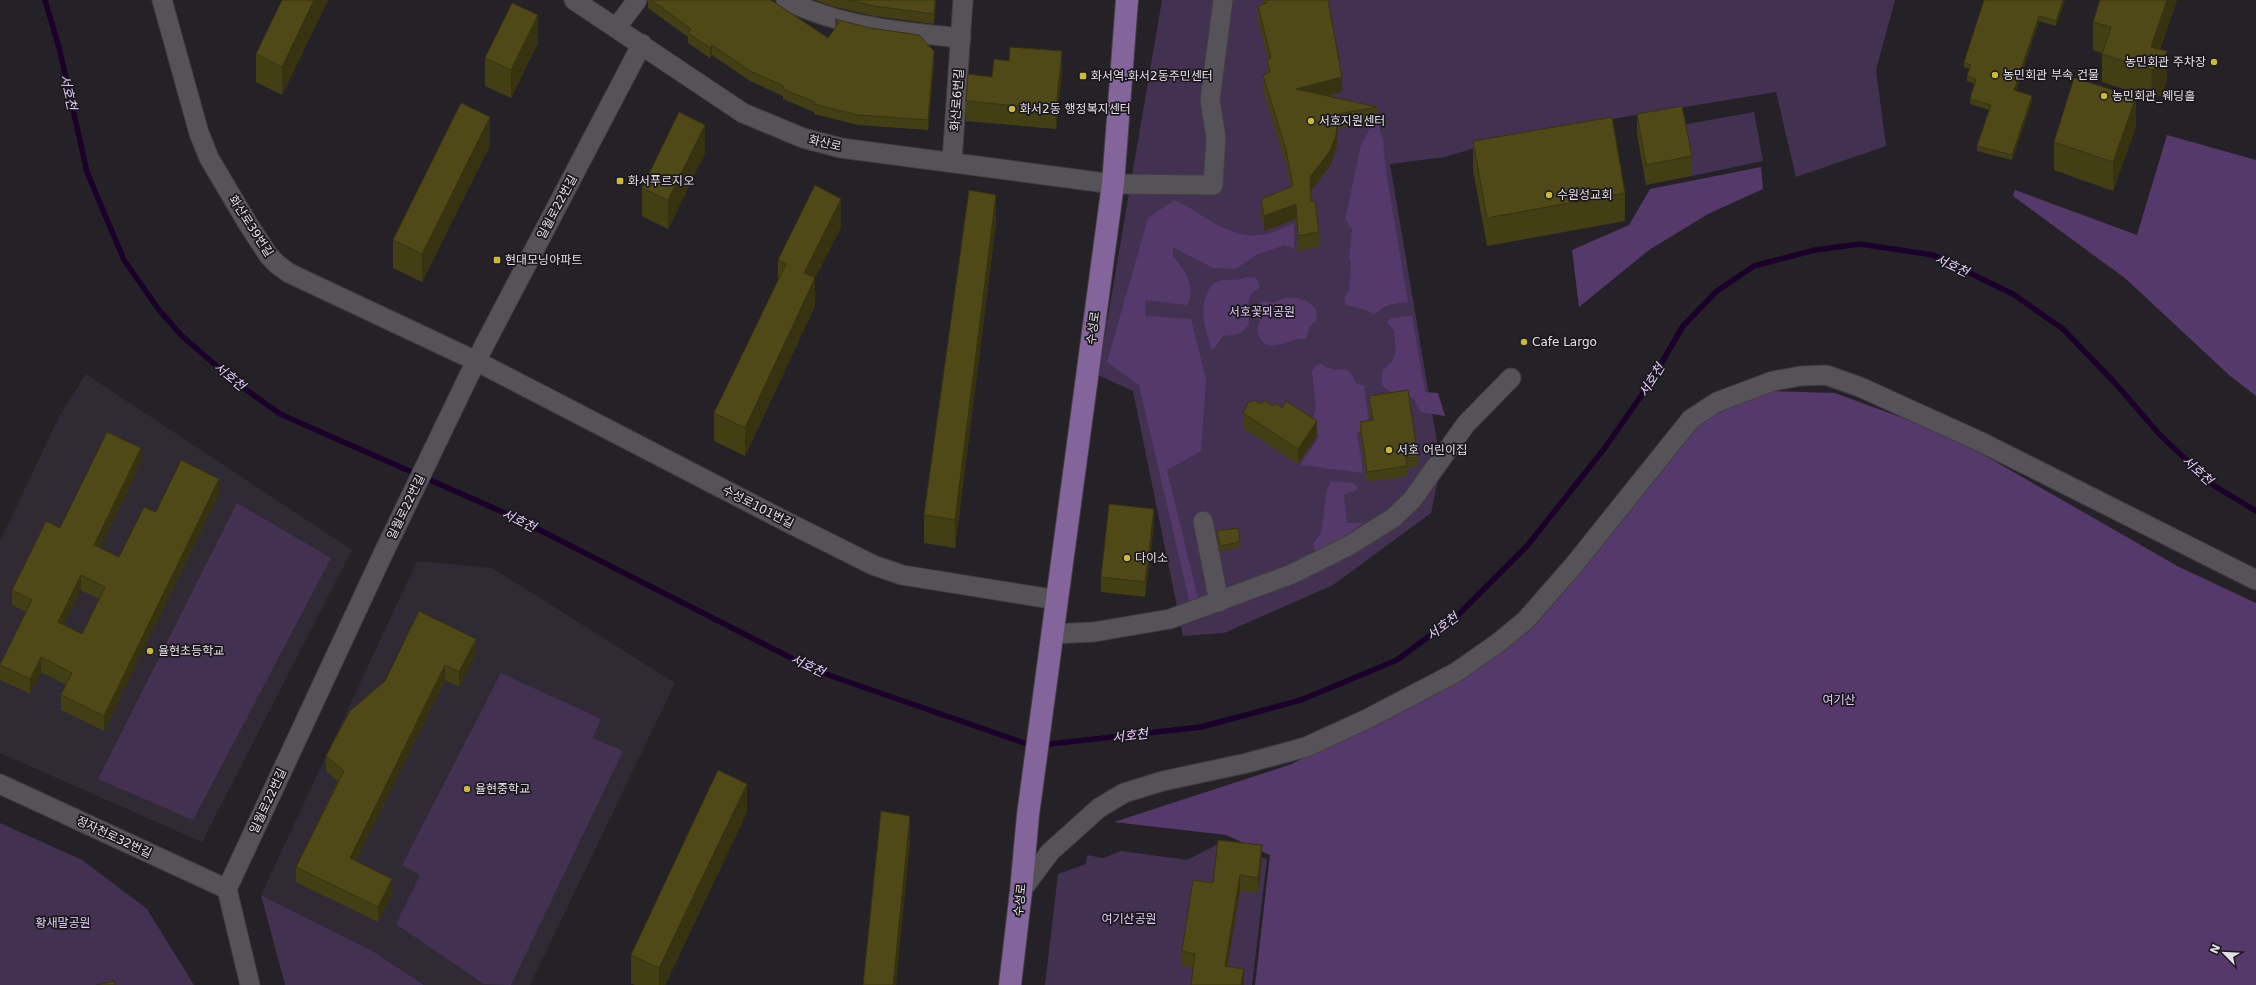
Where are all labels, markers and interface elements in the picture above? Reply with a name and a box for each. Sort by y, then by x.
place label: 농민회관 주차장 [2125,55,2206,69]
marker: 농민회관 주차장 [2209,57,2219,67]
street label: 화산로6번길 [948,68,966,132]
place label: 농민회관 부속 건물 [2003,68,2099,82]
place label: 화서역.화서2동주민센터 [1091,69,1213,83]
marker: 농민회관 부속 건물 [1990,70,2000,80]
marker: 화서역.화서2동주민센터 [1078,71,1088,81]
water label: 서호천 [57,73,80,112]
place label: 농민회관_웨딩홀 [2112,89,2195,103]
marker: 농민회관_웨딩홀 [2099,91,2109,101]
place label: 화서2동 행정복지센터 [1020,102,1131,116]
marker: 화서2동 행정복지센터 [1007,104,1017,114]
place label: 서호지원센터 [1319,114,1385,128]
marker: 서호지원센터 [1306,116,1316,126]
street label: 화산로 [807,132,843,154]
street label: 일월로22번길 [534,173,580,241]
place label: 화서푸르지오 [628,174,694,188]
marker: 화서푸르지오 [615,176,625,186]
place label: 수원성교회 [1557,188,1612,202]
marker: 수원성교회 [1544,190,1554,200]
street label: 화산로39번길 [226,193,276,259]
water label: 서호천 [1932,251,1972,280]
place label: 현대모닝아파트 [505,253,582,267]
marker: 현대모닝아파트 [492,255,502,265]
park label: 서호꽃뫼공원 [1229,305,1295,319]
street label: 수성로 [1084,311,1102,345]
place label: Cafe Largo [1532,335,1597,349]
marker: Cafe Largo [1519,337,1529,347]
water label: 서호천 [211,359,249,394]
water label: 서호천 [1636,360,1668,399]
place label: 서호 어린이집 [1397,443,1467,457]
marker: 서호 어린이집 [1384,445,1394,455]
water label: 서호천 [2179,453,2217,489]
street label: 일월로22번길 [384,472,428,542]
street label: 수성로101번길 [720,483,796,531]
water label: 서호천 [499,506,539,536]
place label: 다이소 [1135,551,1168,565]
marker: 다이소 [1122,553,1132,563]
water label: 서호천 [1423,609,1462,643]
place label: 율현초등학교 [158,644,224,658]
marker: 율현초등학교 [145,646,155,656]
water label: 서호천 [788,651,828,680]
park label: 여기산 [1822,693,1856,707]
water label: 서호천 [1111,726,1150,745]
street label: 일월로22번길 [247,766,289,836]
place label: 율현중학교 [475,782,530,796]
marker: 율현중학교 [462,784,472,794]
street label: 정자천로32번길 [74,813,154,861]
street label: 수성로 [1011,883,1029,917]
park label: 여기산공원 [1101,912,1157,926]
park label: 황새말공원 [35,916,91,930]
north arrow [2204,933,2244,973]
text: N [2208,942,2223,956]

